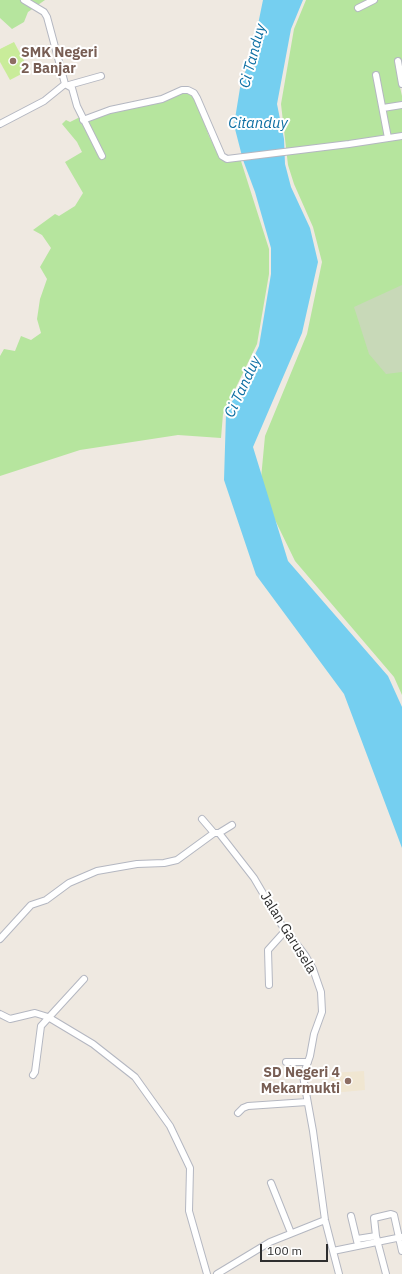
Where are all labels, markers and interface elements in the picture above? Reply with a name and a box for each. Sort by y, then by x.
water label: Ci Tanduy [236,22,270,90]
place label: SMK Negeri 2 Banjar [21,45,97,78]
marker: SMK Negeri 2 Banjar [8,56,18,66]
water label: Citanduy [228,115,288,133]
water label: Ci Tanduy [221,354,265,420]
street label: Jalan Garusela [256,889,320,977]
place label: SD Negeri 4 Mekarmukti [261,1065,340,1098]
marker: SD Negeri 4 Mekarmukti [343,1076,353,1086]
scale bar [262,1236,330,1262]
text: 100 m [267,1243,302,1258]

